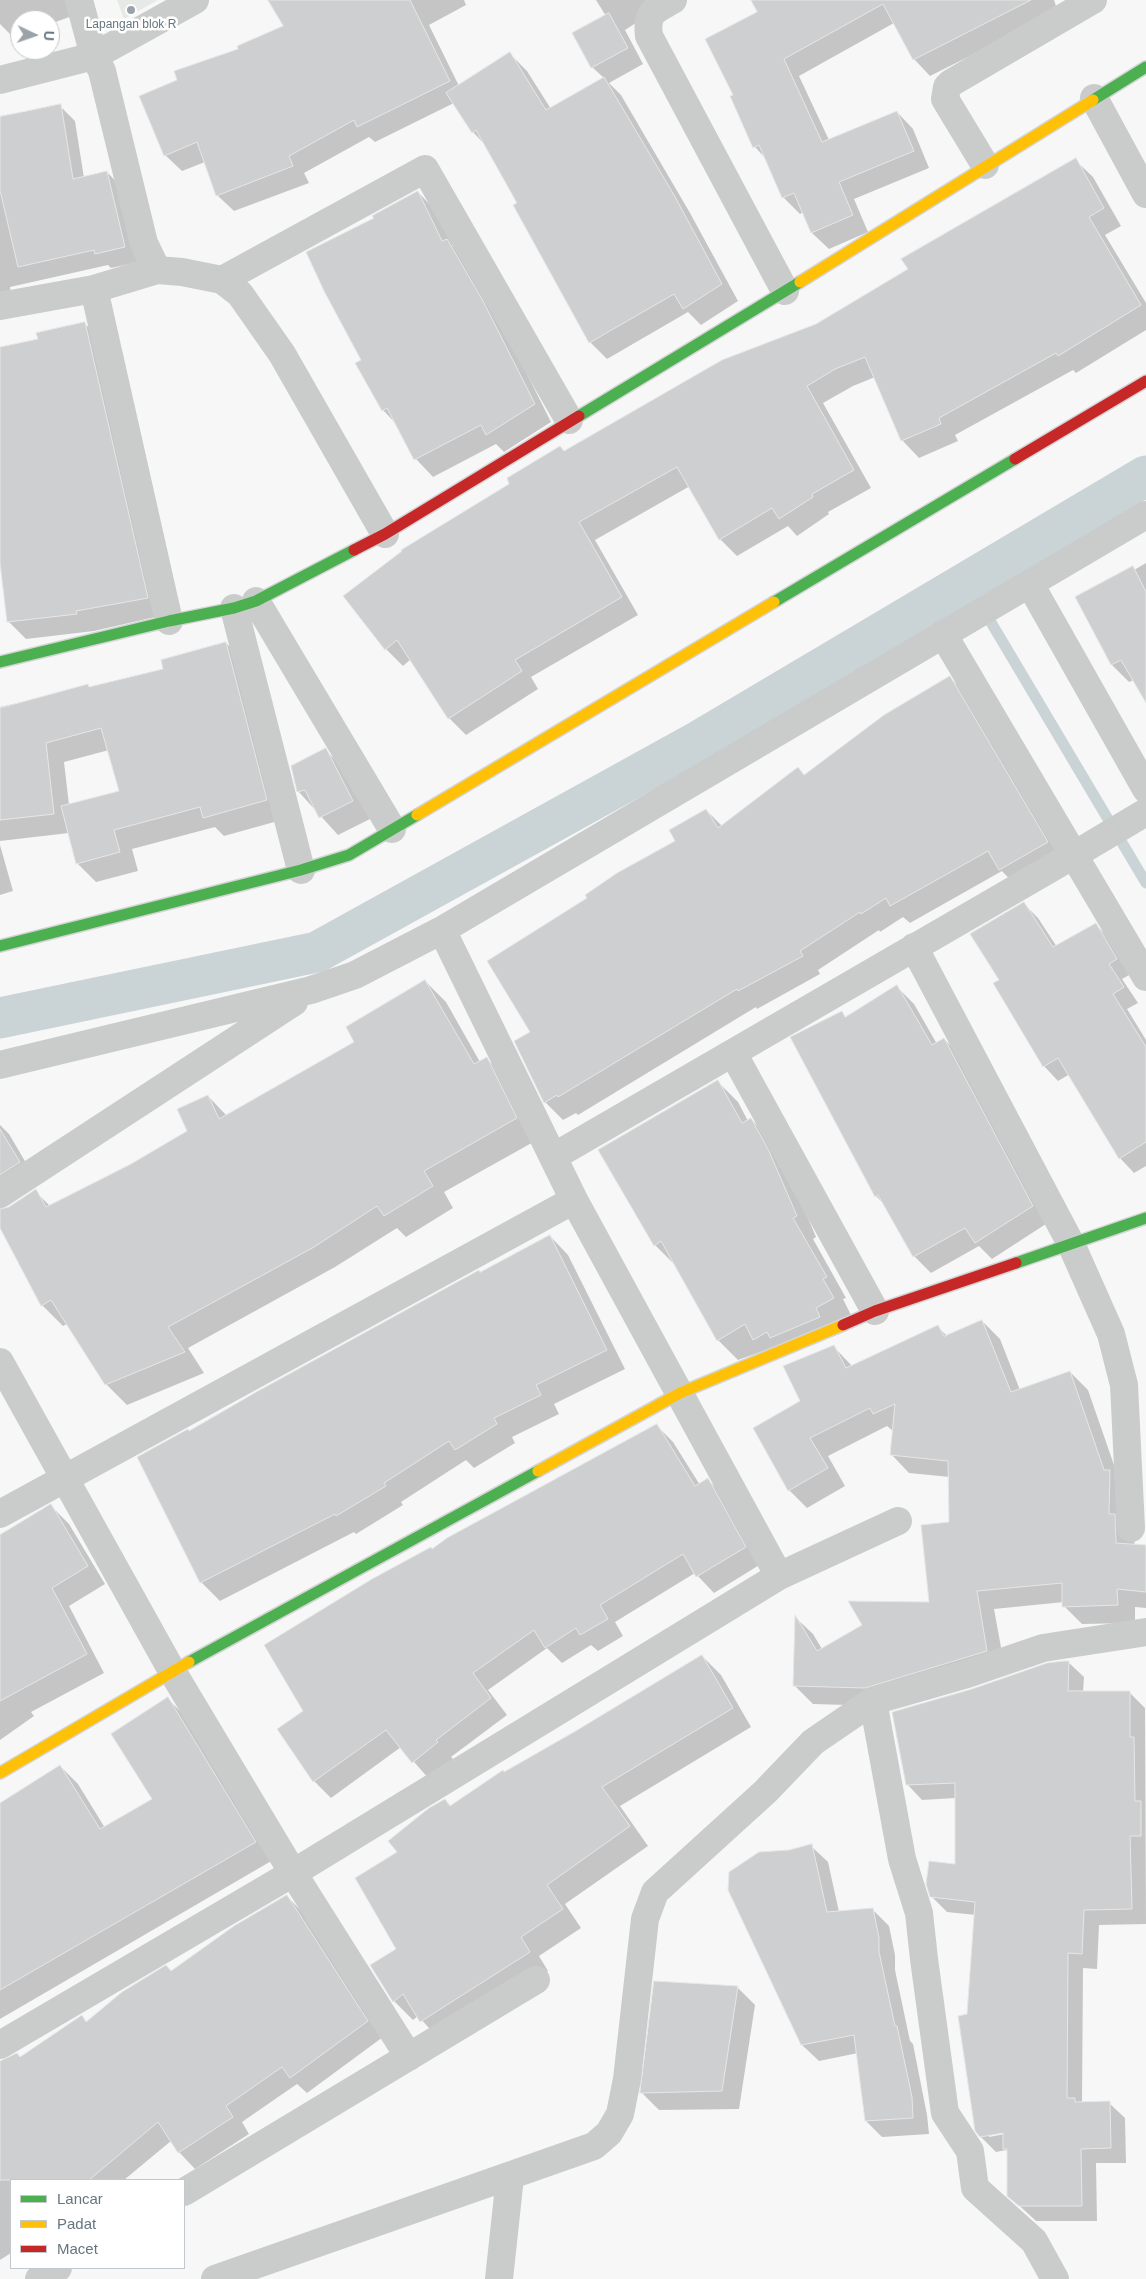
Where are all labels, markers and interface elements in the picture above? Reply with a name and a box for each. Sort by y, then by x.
marker: Lapangan blok R [125,4,137,16]
north arrow [10,10,60,60]
place label: Lapangan blok R [86,18,176,32]
text: U [41,30,57,41]
legend [10,2179,185,2269]
text: Lancar [57,2190,103,2207]
text: Padat [57,2215,96,2232]
text: Macet [57,2240,98,2257]

